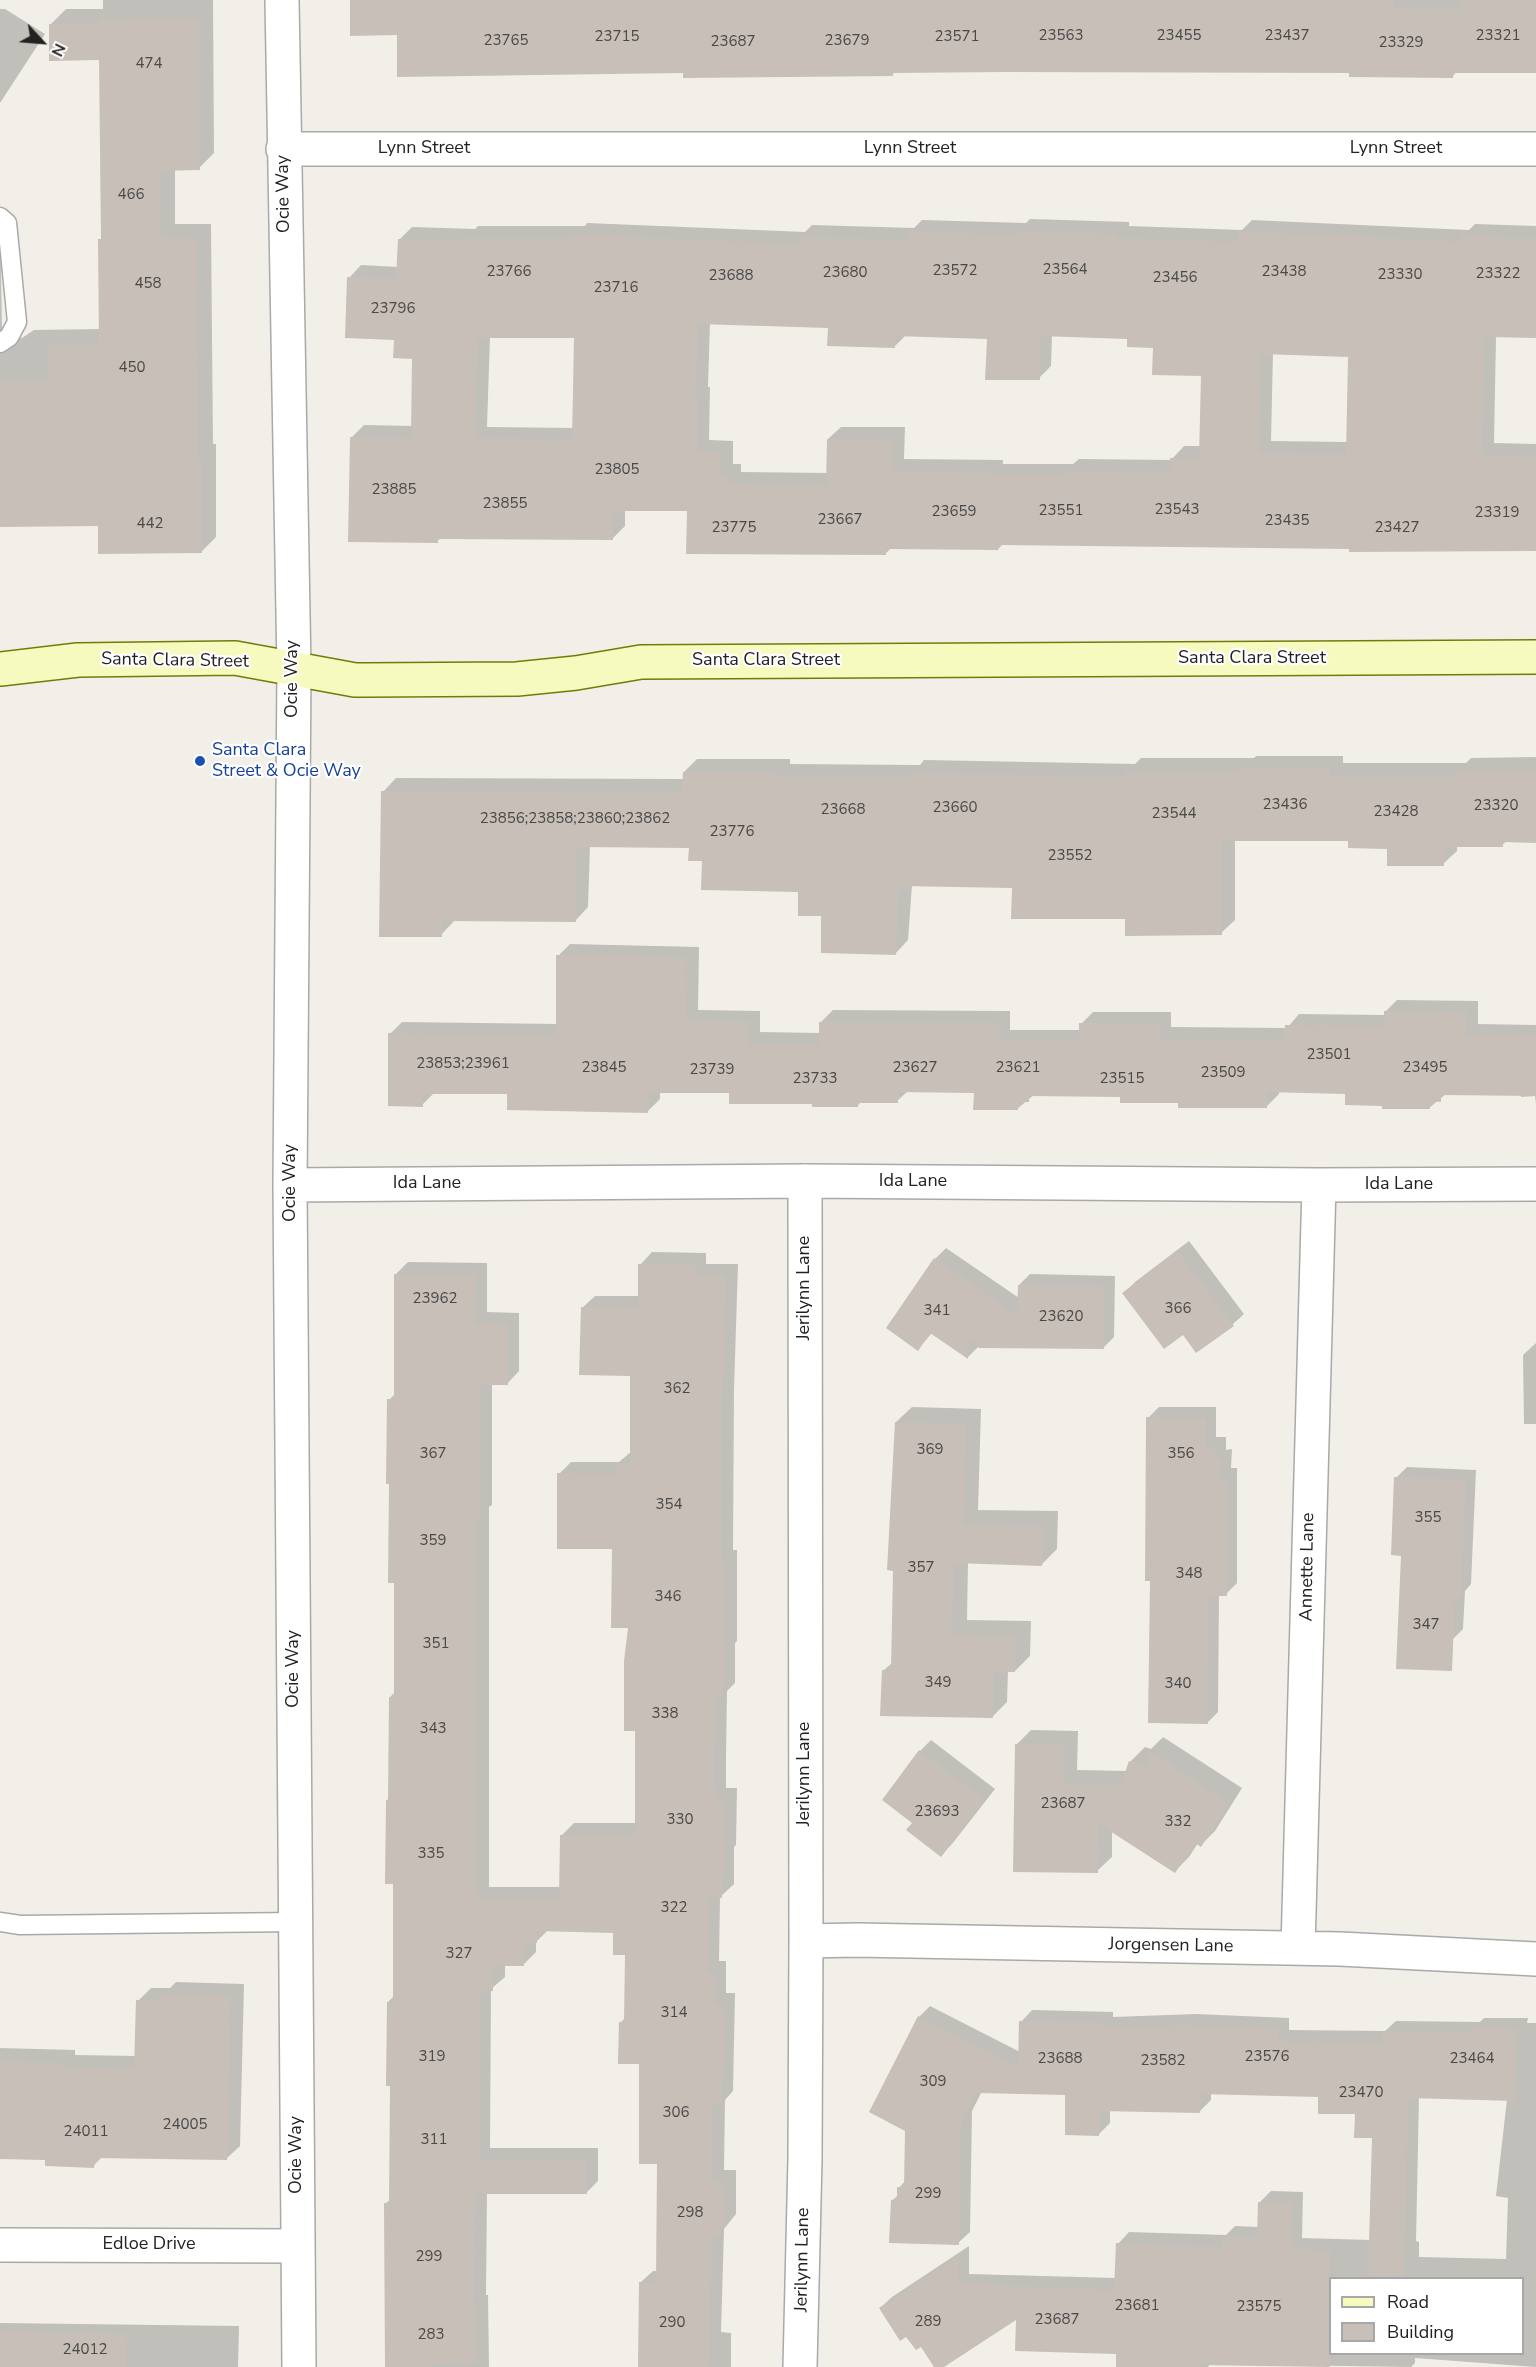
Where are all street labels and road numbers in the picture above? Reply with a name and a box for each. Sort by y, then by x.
street label: Lynn Street [378,138,470,160]
street label: Lynn Street [864,138,956,160]
street label: Lynn Street [1350,138,1442,160]
street label: Ocie Way [273,155,295,233]
street label: Ocie Way [282,640,304,718]
street label: Santa Clara Street [1178,648,1326,670]
street label: Santa Clara Street [101,649,249,673]
street label: Santa Clara Street [692,650,840,672]
street label: Ocie Way [280,1144,302,1222]
street label: Ida Lane [879,1171,947,1193]
street label: Ida Lane [393,1173,461,1195]
street label: Ida Lane [1365,1174,1433,1196]
street label: Jerilynn Lane [794,1236,816,1340]
street label: Annette Lane [1296,1512,1320,1622]
street label: Ocie Way [283,1630,305,1708]
street label: Jerilynn Lane [794,1722,816,1826]
street label: Jorgensen Lane [1108,1934,1234,1958]
street label: Ocie Way [286,2116,308,2194]
street label: Jerilynn Lane [791,2208,815,2312]
street label: Edloe Drive [102,2234,196,2256]

